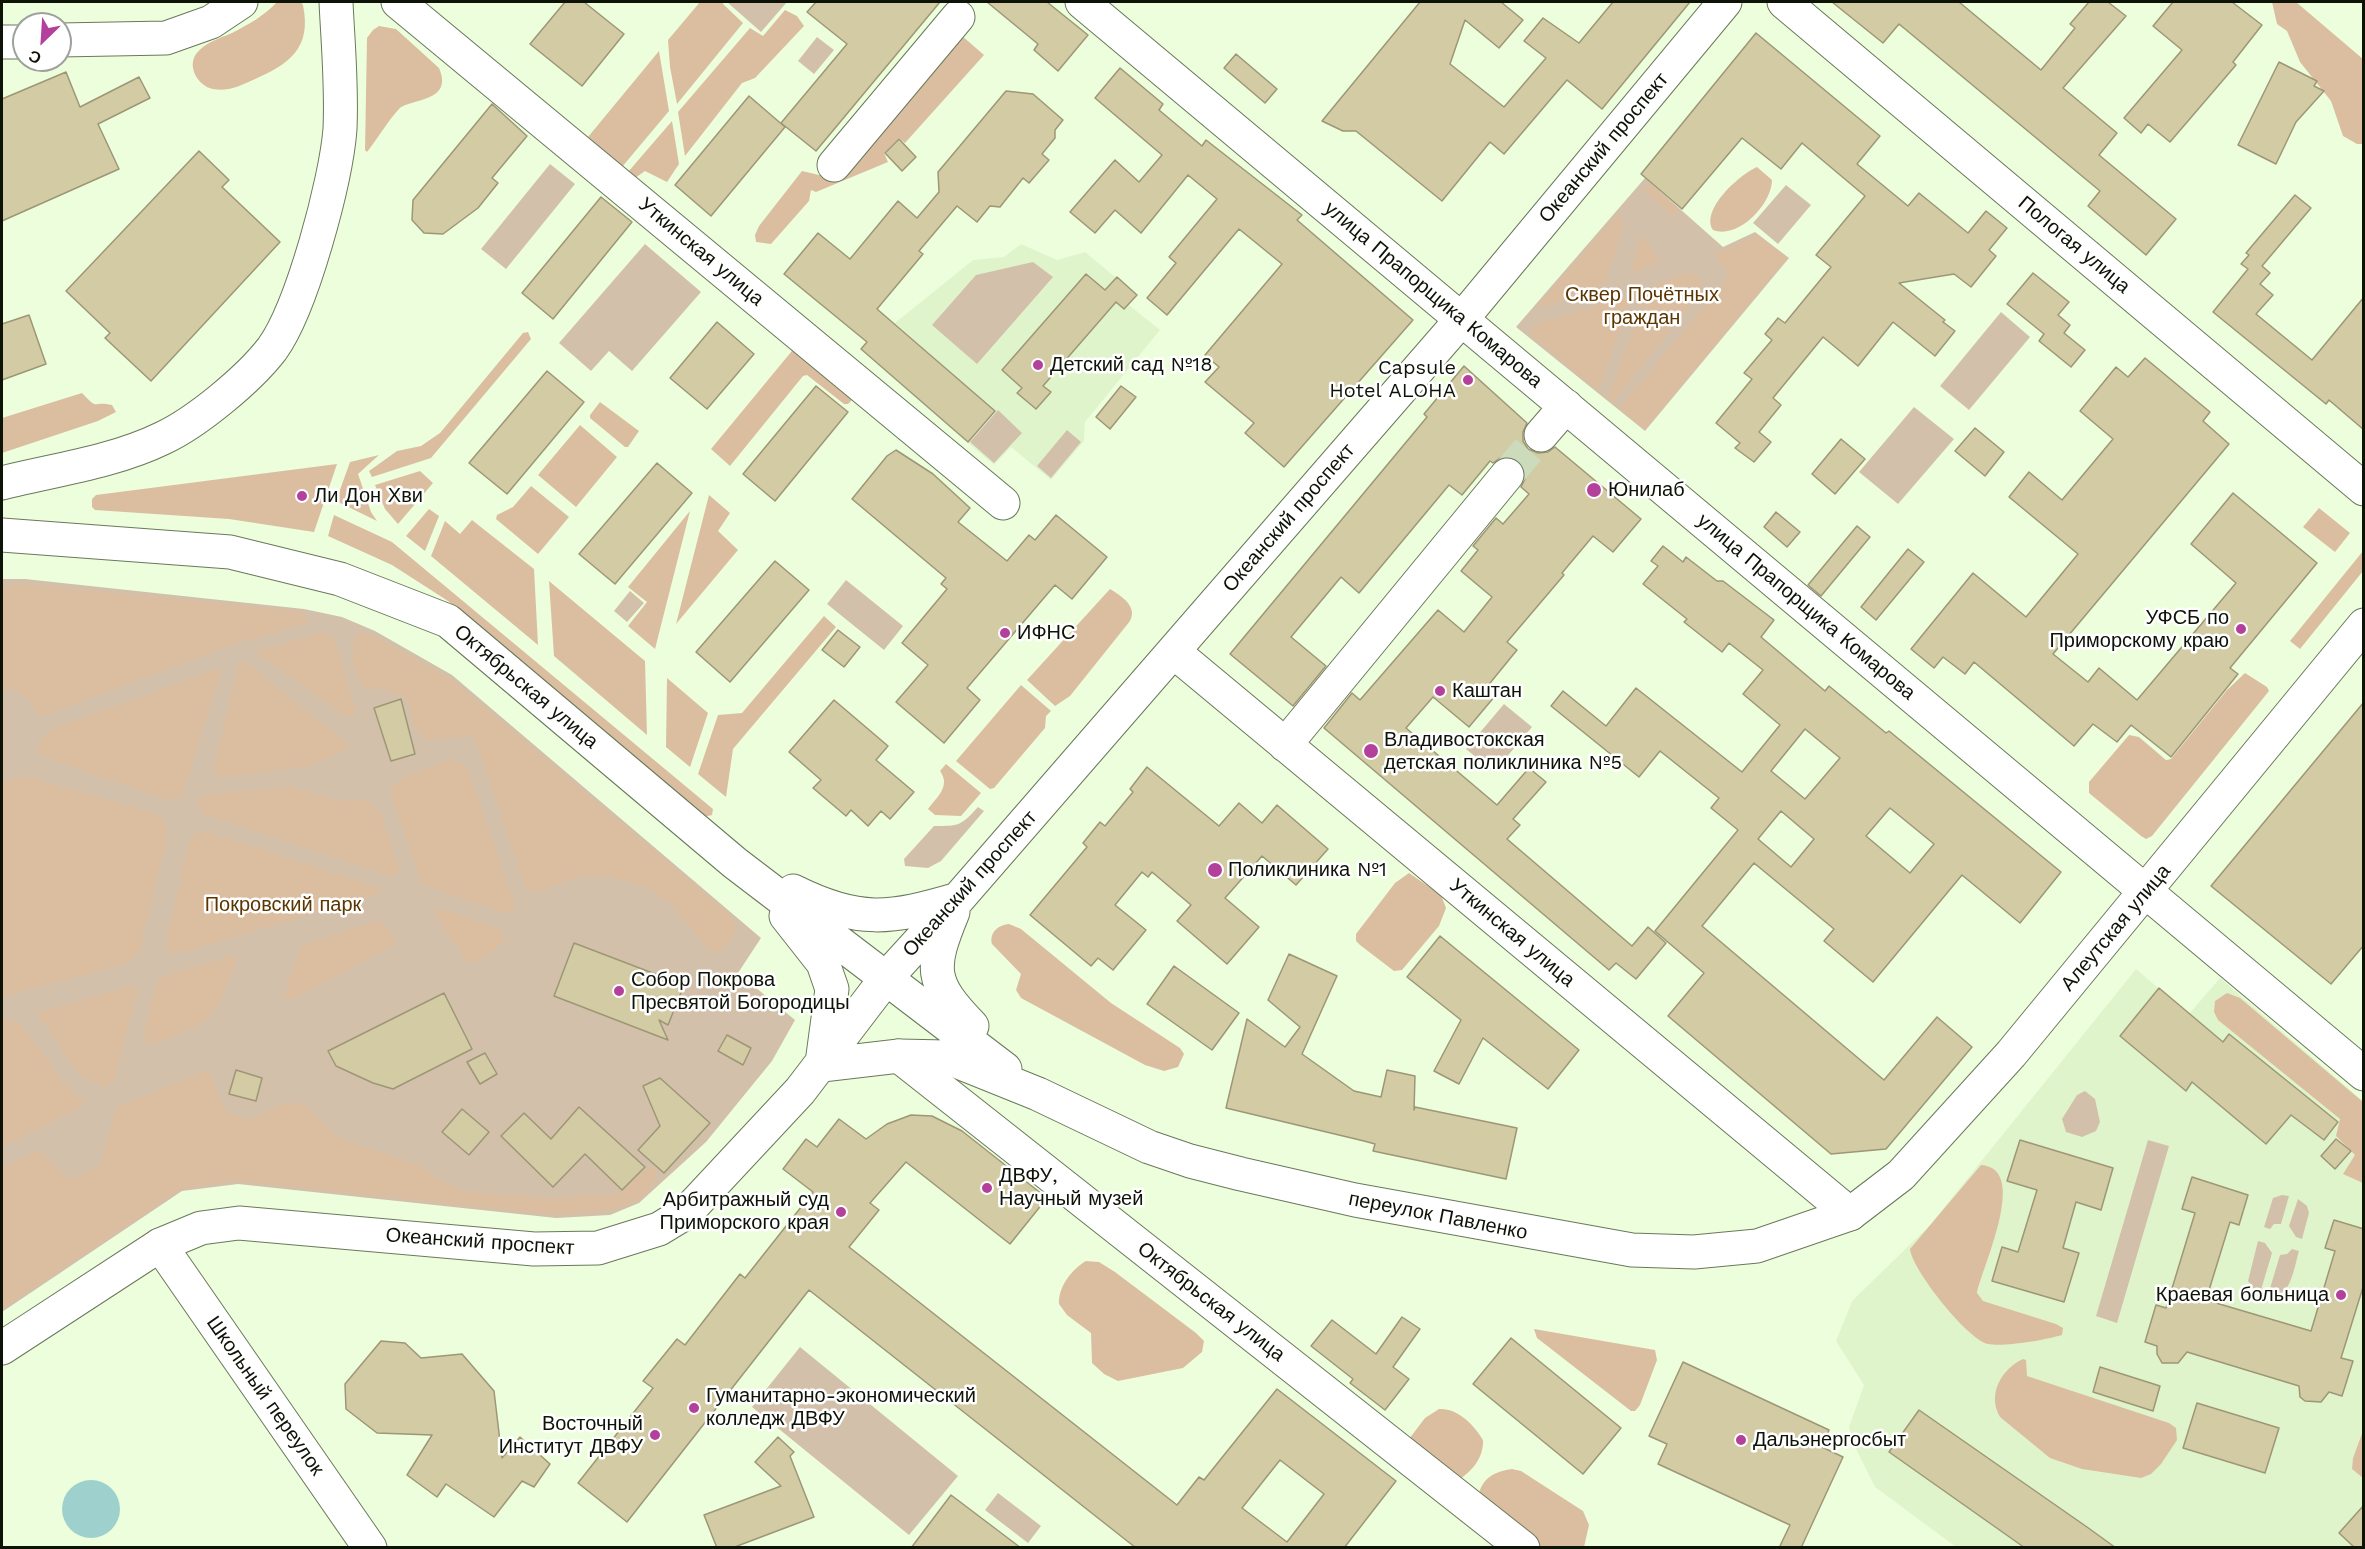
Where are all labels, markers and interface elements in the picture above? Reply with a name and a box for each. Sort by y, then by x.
north arrow [12,12,72,72]
text: С [26,46,44,68]
street label: Океанский проспект [1534,68,1674,228]
street label: Пологая улица [2013,191,2135,299]
street label: Уткинская улица [634,193,768,311]
street label: улица Прапорщика Комарова [1319,197,1547,393]
park label: Сквер Почётных граждан [1565,283,1719,330]
place label: Детский сад №18 [1050,353,1212,377]
place label: Capsule Hotel ALOHA [1329,356,1456,403]
marker: Детский сад №18 [1031,358,1045,372]
marker: Capsule Hotel ALOHA [1461,373,1475,387]
street label: Океанский проспект [1218,439,1360,597]
place label: Юнилаб [1608,478,1685,502]
marker: Юнилаб [1585,481,1603,499]
place label: Ли Дон Хви [314,484,423,508]
marker: Ли Дон Хви [295,489,309,503]
street label: улица Прапорщика Комарова [1692,509,1920,705]
place label: УФСБ по Приморскому краю [2049,606,2229,653]
street label: Октябрьская улица [449,620,603,754]
place label: ИФНС [1017,621,1075,645]
marker: УФСБ по Приморскому краю [2234,622,2248,636]
marker: ИФНС [998,626,1012,640]
place label: Каштан [1452,679,1522,703]
marker: Каштан [1433,684,1447,698]
place label: Владивостокская детская поликлиника №5 [1384,728,1622,775]
marker: Владивостокская детская поликлиника №5 [1362,742,1380,760]
street label: Океанский проспект [898,806,1042,962]
place label: Поликлиника №1 [1228,858,1387,882]
street label: Алеутская улица [2056,860,2176,996]
marker: Поликлиника №1 [1206,861,1224,879]
street label: Уткинская улица [1445,874,1579,992]
park label: Покровский парк [205,893,361,917]
place label: Собор Покрова Пресвятой Богородицы [631,968,850,1015]
marker: Собор Покрова Пресвятой Богородицы [612,984,626,998]
place label: ДВФУ, Научный музей [999,1164,1143,1211]
marker: ДВФУ, Научный музей [980,1181,994,1195]
street label: переулок Павленко [1347,1187,1529,1245]
place label: Арбитражный суд Приморского края [660,1188,829,1235]
marker: Арбитражный суд Приморского края [834,1205,848,1219]
street label: Океанский проспект [385,1223,575,1261]
street label: Октябрьская улица [1133,1237,1289,1367]
place label: Краевая больница [2156,1283,2329,1307]
marker: Краевая больница [2334,1288,2348,1302]
street label: Школьный переулок [201,1312,329,1480]
place label: Гуманитарно-экономический колледж ДВФУ [706,1384,976,1431]
marker: Гуманитарно-экономический колледж ДВФУ [687,1401,701,1415]
place label: Восточный Институт ДВФУ [499,1412,643,1459]
marker: Восточный Институт ДВФУ [648,1428,662,1442]
place label: Дальэнергосбыт [1753,1428,1906,1452]
marker: Дальэнергосбыт [1734,1433,1748,1447]

